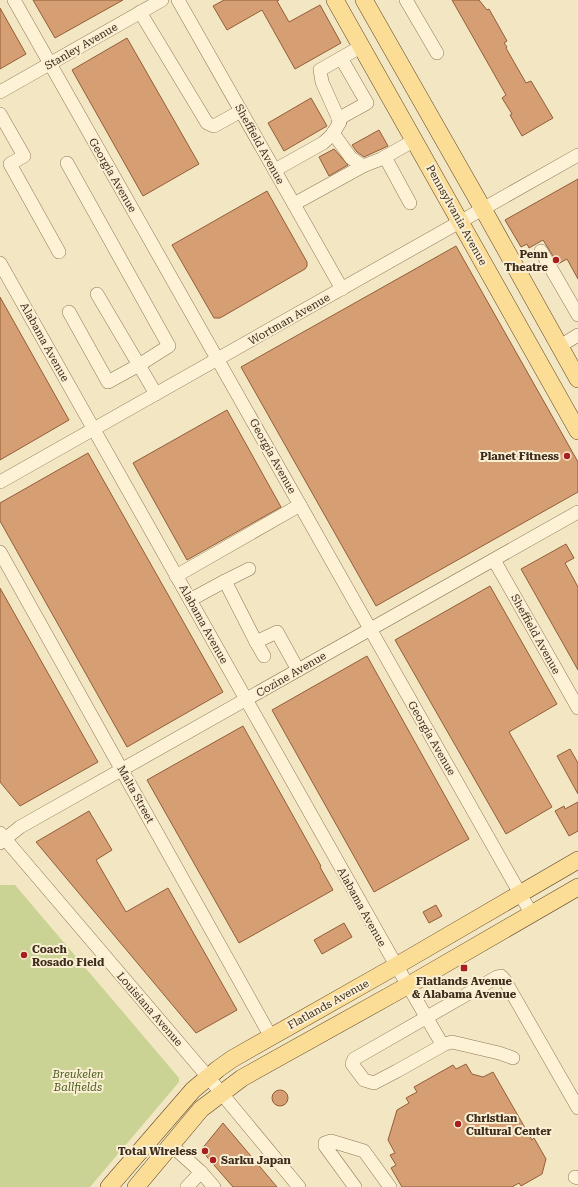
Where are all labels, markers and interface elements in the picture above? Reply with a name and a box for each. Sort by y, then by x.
street label: Stanley Avenue [43,20,120,73]
street label: Sheffield Avenue [232,102,287,187]
street label: Georgia Avenue [86,136,139,215]
street label: Pennsylvania Avenue [423,163,490,268]
place label: Penn Theatre [504,248,549,274]
marker: Penn Theatre [551,255,561,265]
street label: Wortman Avenue [246,291,332,348]
street label: Alabama Avenue [17,300,72,384]
street label: Georgia Avenue [247,416,299,496]
place label: Planet Fitness [480,450,559,463]
marker: Planet Fitness [562,451,572,461]
street label: Alabama Avenue [176,582,231,666]
street label: Sheffield Avenue [508,592,563,677]
street label: Cozine Avenue [254,649,329,700]
street label: Georgia Avenue [405,699,458,778]
street label: Malta Street [114,763,157,825]
street label: Alabama Avenue [334,865,389,949]
place label: Coach Rosado Field [32,943,105,969]
marker: Coach Rosado Field [19,950,29,960]
marker: Flatlands Avenue & Alabama Avenue [459,963,469,973]
street label: Louisiana Avenue [114,970,185,1049]
place label: Flatlands Avenue & Alabama Avenue [412,975,517,1001]
street label: Flatlands Avenue [285,977,371,1032]
park label: Breukelen Ballfields [51,1068,104,1094]
place label: Christian Cultural Center [466,1112,552,1138]
marker: Christian Cultural Center [453,1119,463,1129]
place label: Total Wireless [118,1145,197,1158]
marker: Total Wireless [200,1146,210,1156]
place label: Sarku Japan [221,1154,291,1167]
marker: Sarku Japan [208,1155,218,1165]

